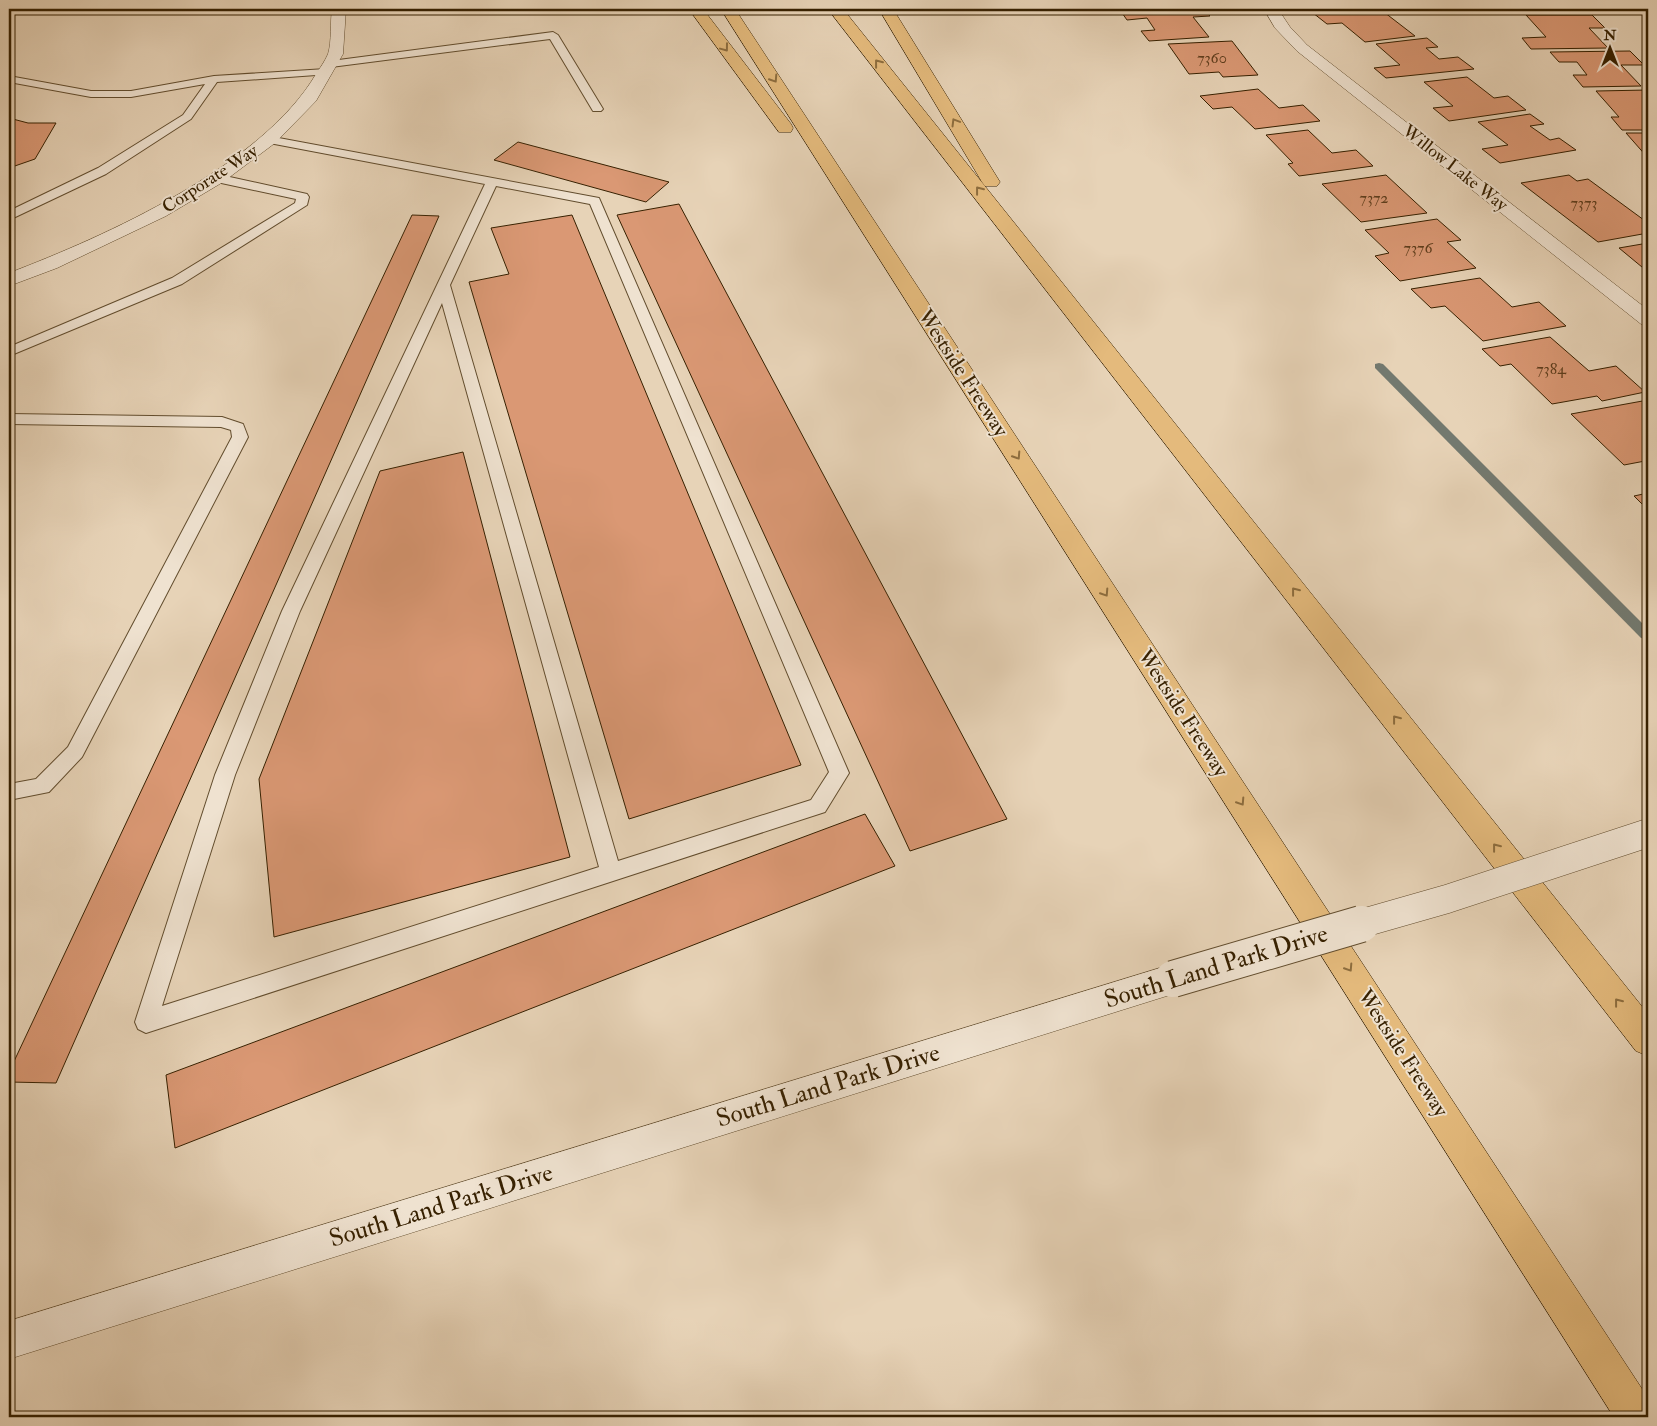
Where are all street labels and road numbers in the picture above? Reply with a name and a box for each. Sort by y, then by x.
street label: Willow Lake Way [1397,119,1513,217]
street label: Corporate Way [158,139,263,218]
street label: Westside Freeway [911,303,1015,443]
street label: Westside Freeway [1131,643,1235,783]
street label: South Land Park Drive [1101,918,1331,1016]
street label: Westside Freeway [1351,983,1455,1123]
street label: South Land Park Drive [713,1037,943,1135]
street label: South Land Park Drive [326,1157,556,1255]

